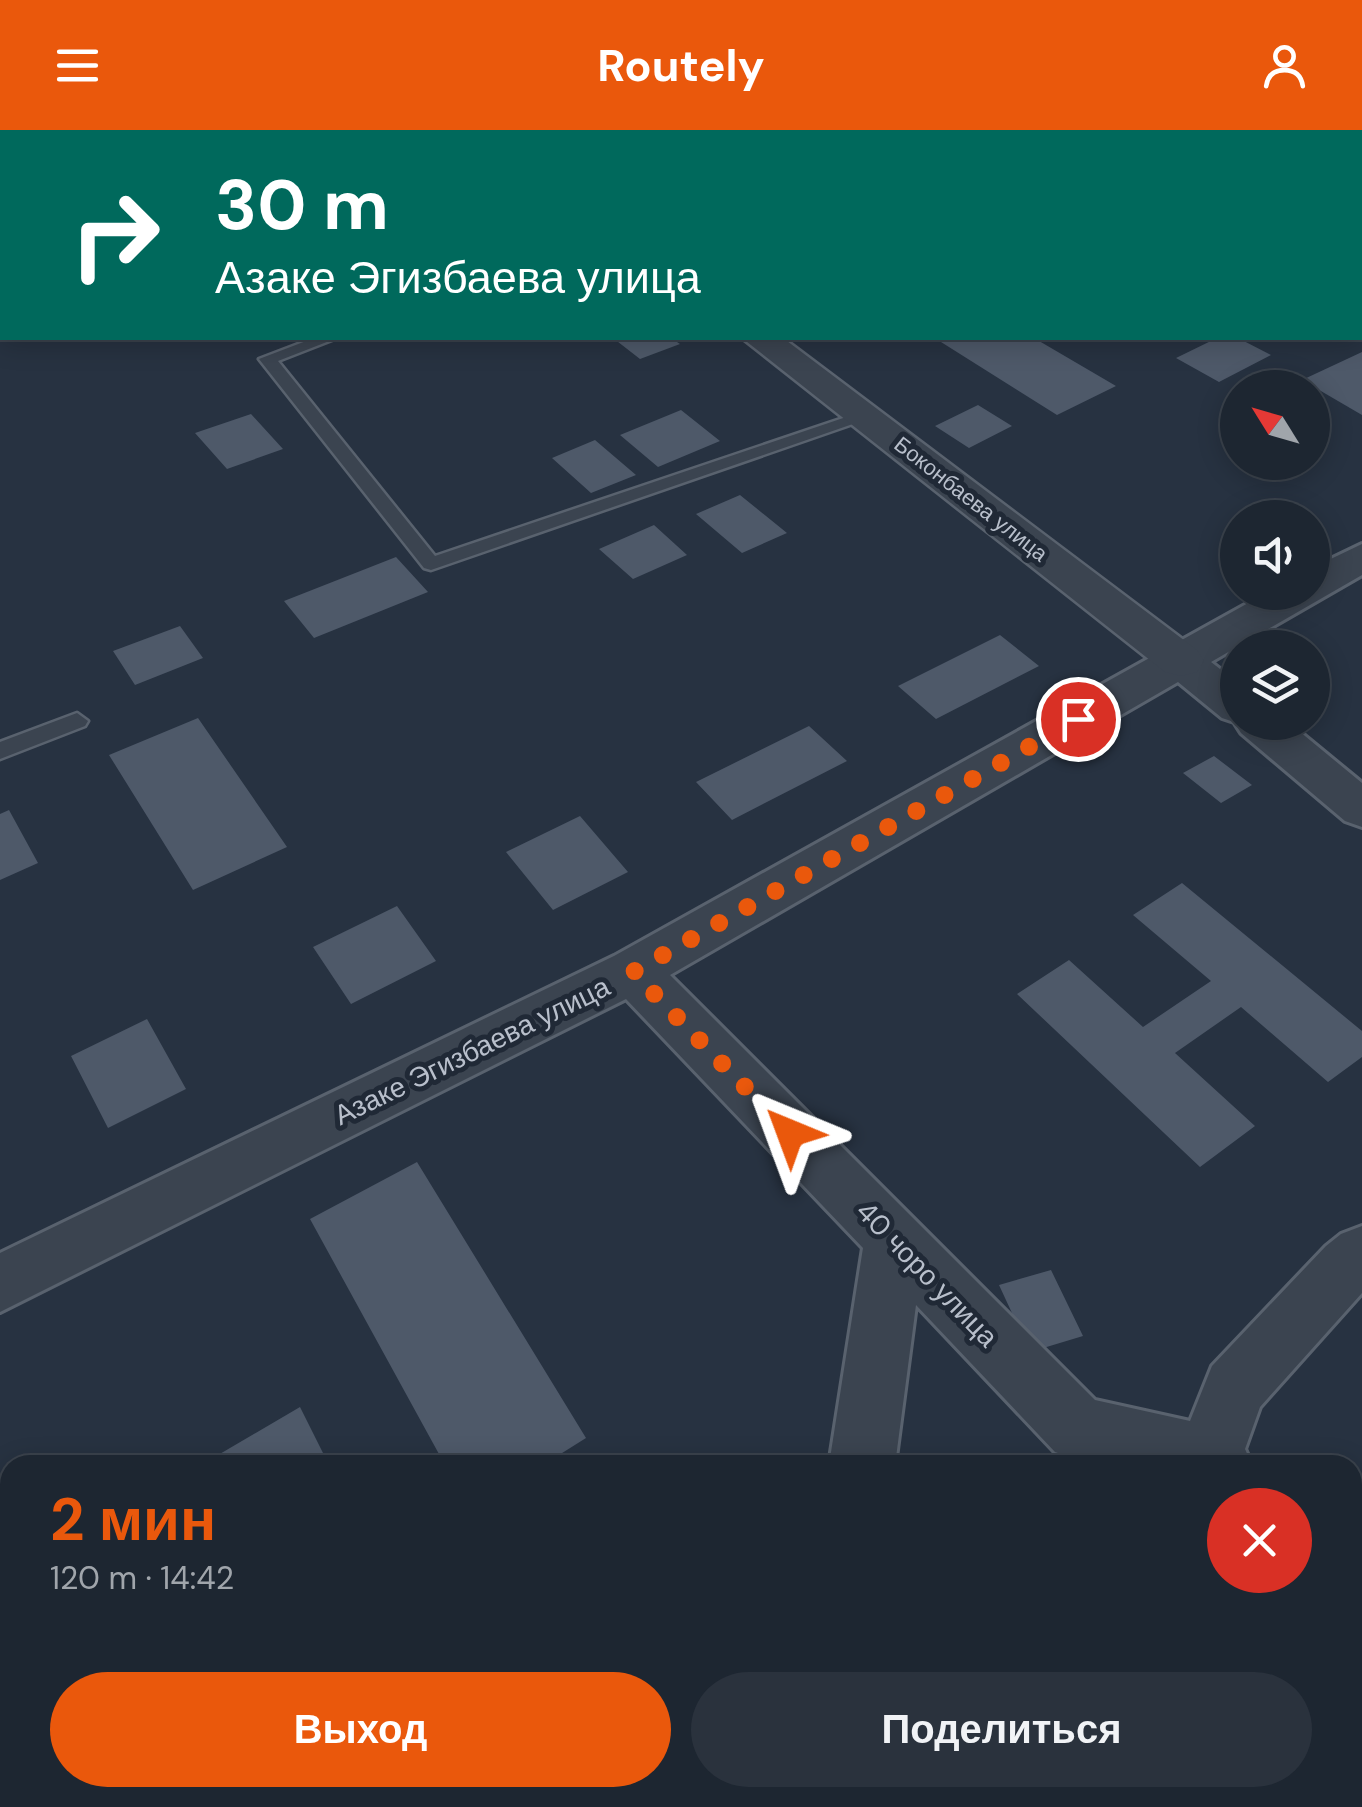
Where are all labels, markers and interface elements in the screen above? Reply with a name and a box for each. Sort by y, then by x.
text: Routely [597,36,765,95]
icon: menu [50,38,105,93]
icon: person [1257,38,1312,93]
text: 30 m [215,160,389,251]
icon: right [50,170,180,300]
text: Азаке Эгизбаева улица [215,248,701,307]
north arrow [1220,370,1330,480]
map controls [1220,370,1330,740]
street label: Боконбаева улица [888,430,1054,569]
button: sound [1220,500,1330,610]
button: layers [1220,630,1330,740]
pin [1036,677,1121,762]
icon: arrive [1051,692,1106,747]
street label: Азаке Эгизбаева улица [328,968,616,1134]
position arrow [738,1081,842,1185]
street label: 40 чоро улица [848,1193,1006,1355]
text: 2 мин [50,1480,216,1559]
button: close [1207,1488,1312,1593]
text: 120 m · 14:42 [50,1557,234,1599]
button: Выход [50,1672,671,1787]
button: Поделиться [691,1672,1312,1787]

